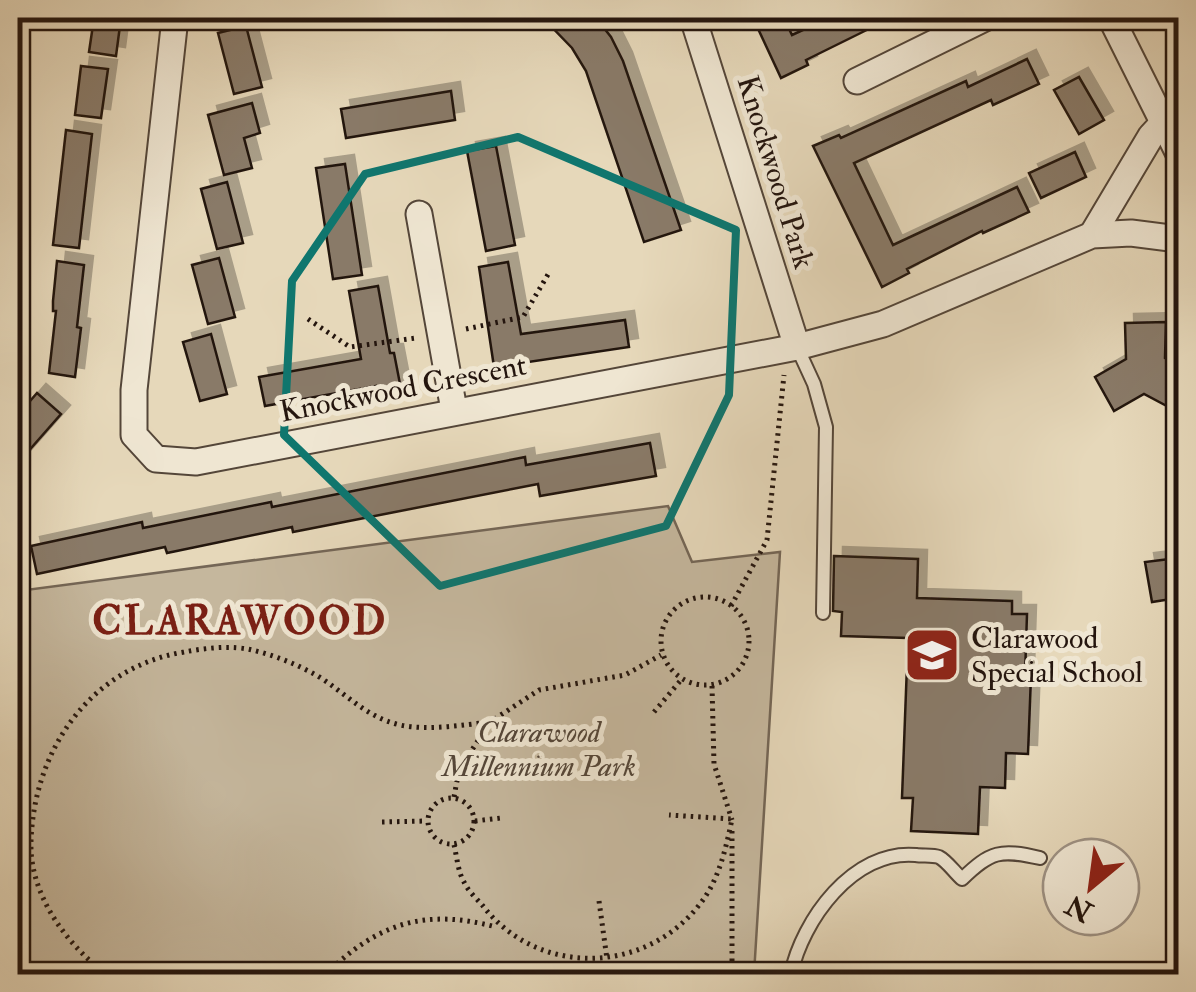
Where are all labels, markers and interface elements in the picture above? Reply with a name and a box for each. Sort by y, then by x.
street label: Knockwood Park [729,71,822,273]
street label: Knockwood Crescent [277,346,530,431]
district label: CLARAWOOD [92,596,388,647]
place label: Clarawood Special School [971,620,1143,691]
school or university icon: Clarawood Special School [902,625,962,685]
park label: Clarawood Millennium Park [440,714,636,785]
north arrow [1041,837,1141,937]
text: N [1059,886,1100,929]

